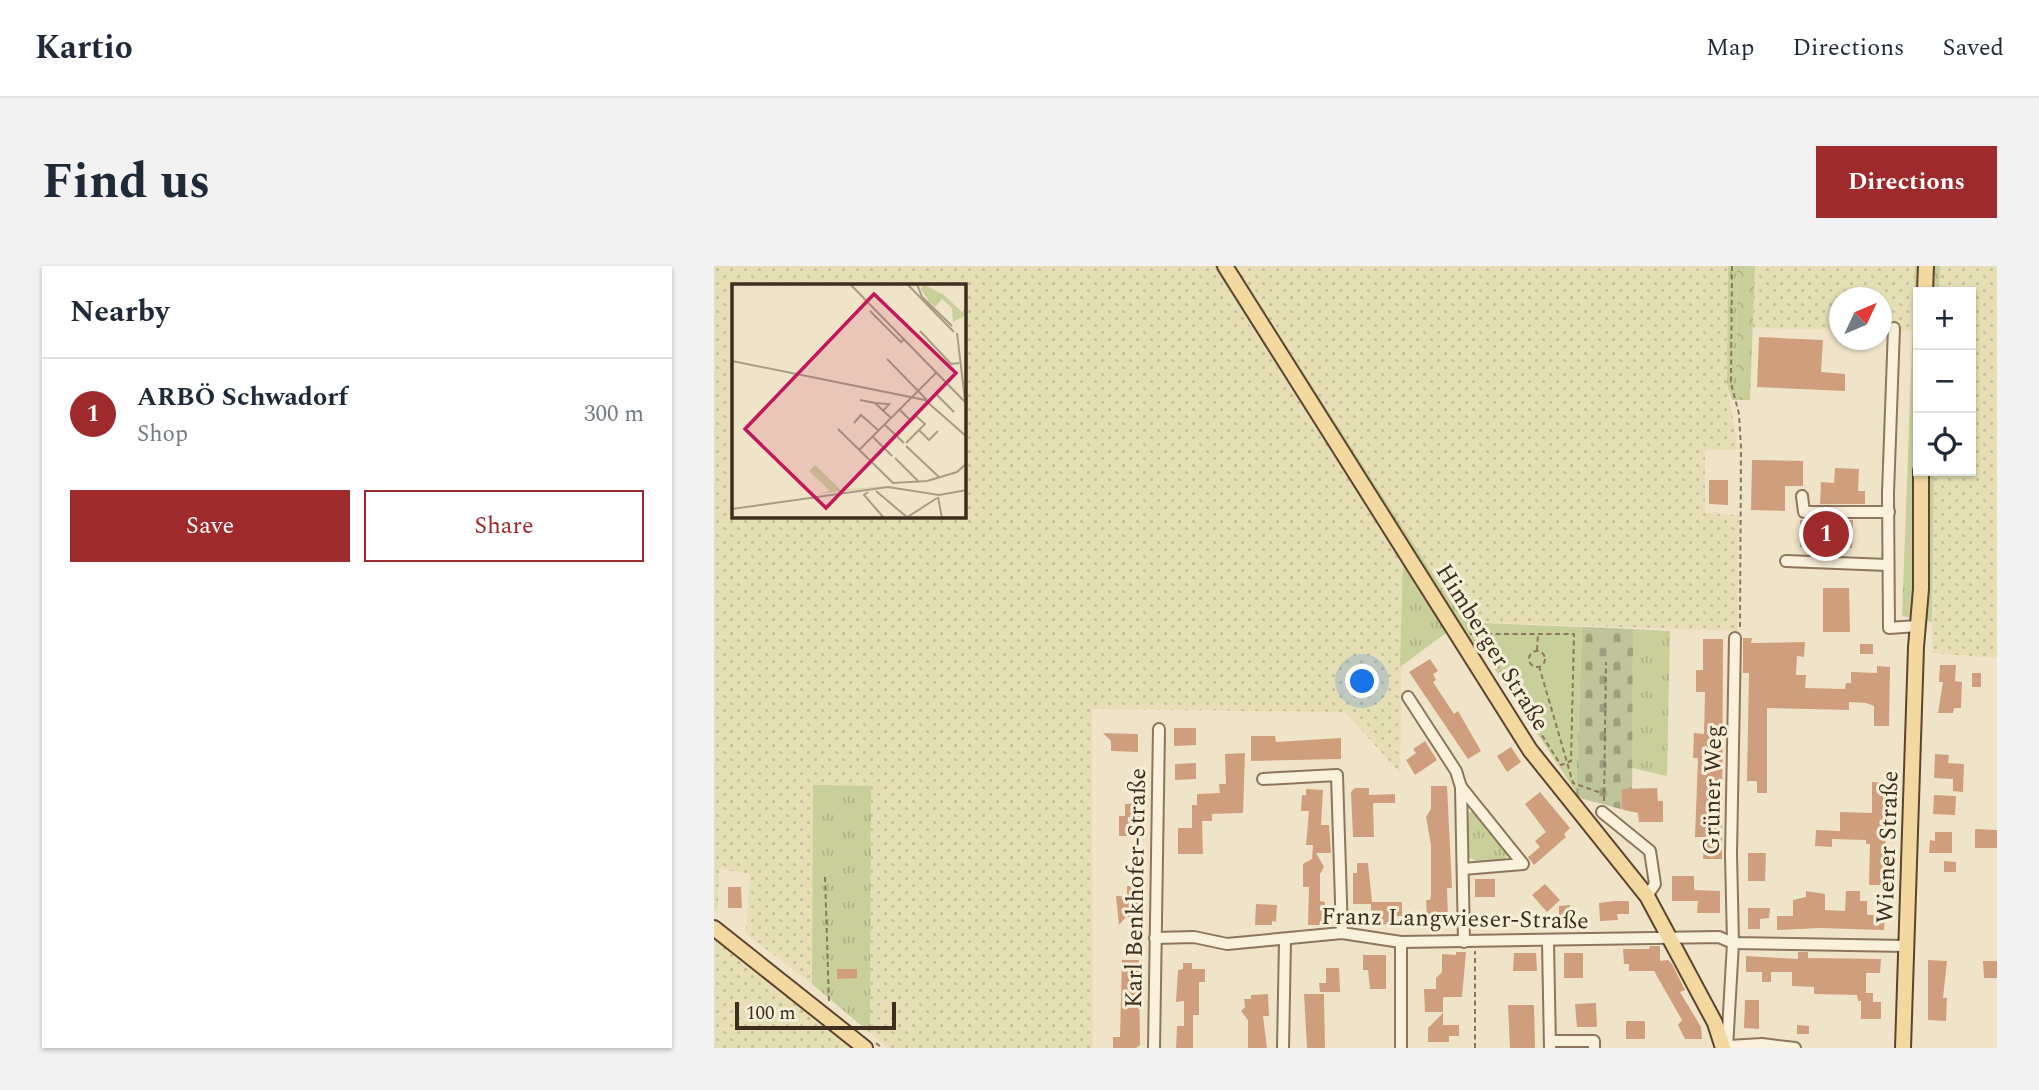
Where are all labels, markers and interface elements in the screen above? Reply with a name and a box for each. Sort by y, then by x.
text: Kartio [35,23,133,73]
text: Map [1706,30,1754,66]
text: Directions [1792,30,1904,66]
text: Saved [1942,30,2004,66]
text: Find us [42,145,210,220]
button: Directions [1816,146,1997,218]
inset map [732,284,966,518]
north arrow [1829,287,1892,350]
map controls [1913,287,1976,476]
button: + [1913,287,1976,350]
text: Nearby [70,289,169,335]
button: − [1913,350,1976,413]
text: ARBÖ Schwadorf [137,377,348,417]
text: 1 [87,397,99,432]
text: 300 m [584,397,644,432]
button: locate [1913,413,1976,476]
text: Shop [137,417,188,452]
button: Save [70,490,350,562]
button: Share [364,490,644,562]
pin: 1 [1803,508,1849,560]
street label: Himberger Straße [1426,557,1558,738]
your location [1345,664,1379,698]
street label: Grüner Weg [1694,725,1732,855]
street label: Karl Benkhofer-Straße [1116,768,1156,1008]
street label: Wiener Straße [1867,770,1909,924]
street label: Franz Langwieser-Straße [1321,899,1589,939]
scale bar [735,999,896,1031]
text: 100 m [746,999,796,1028]

